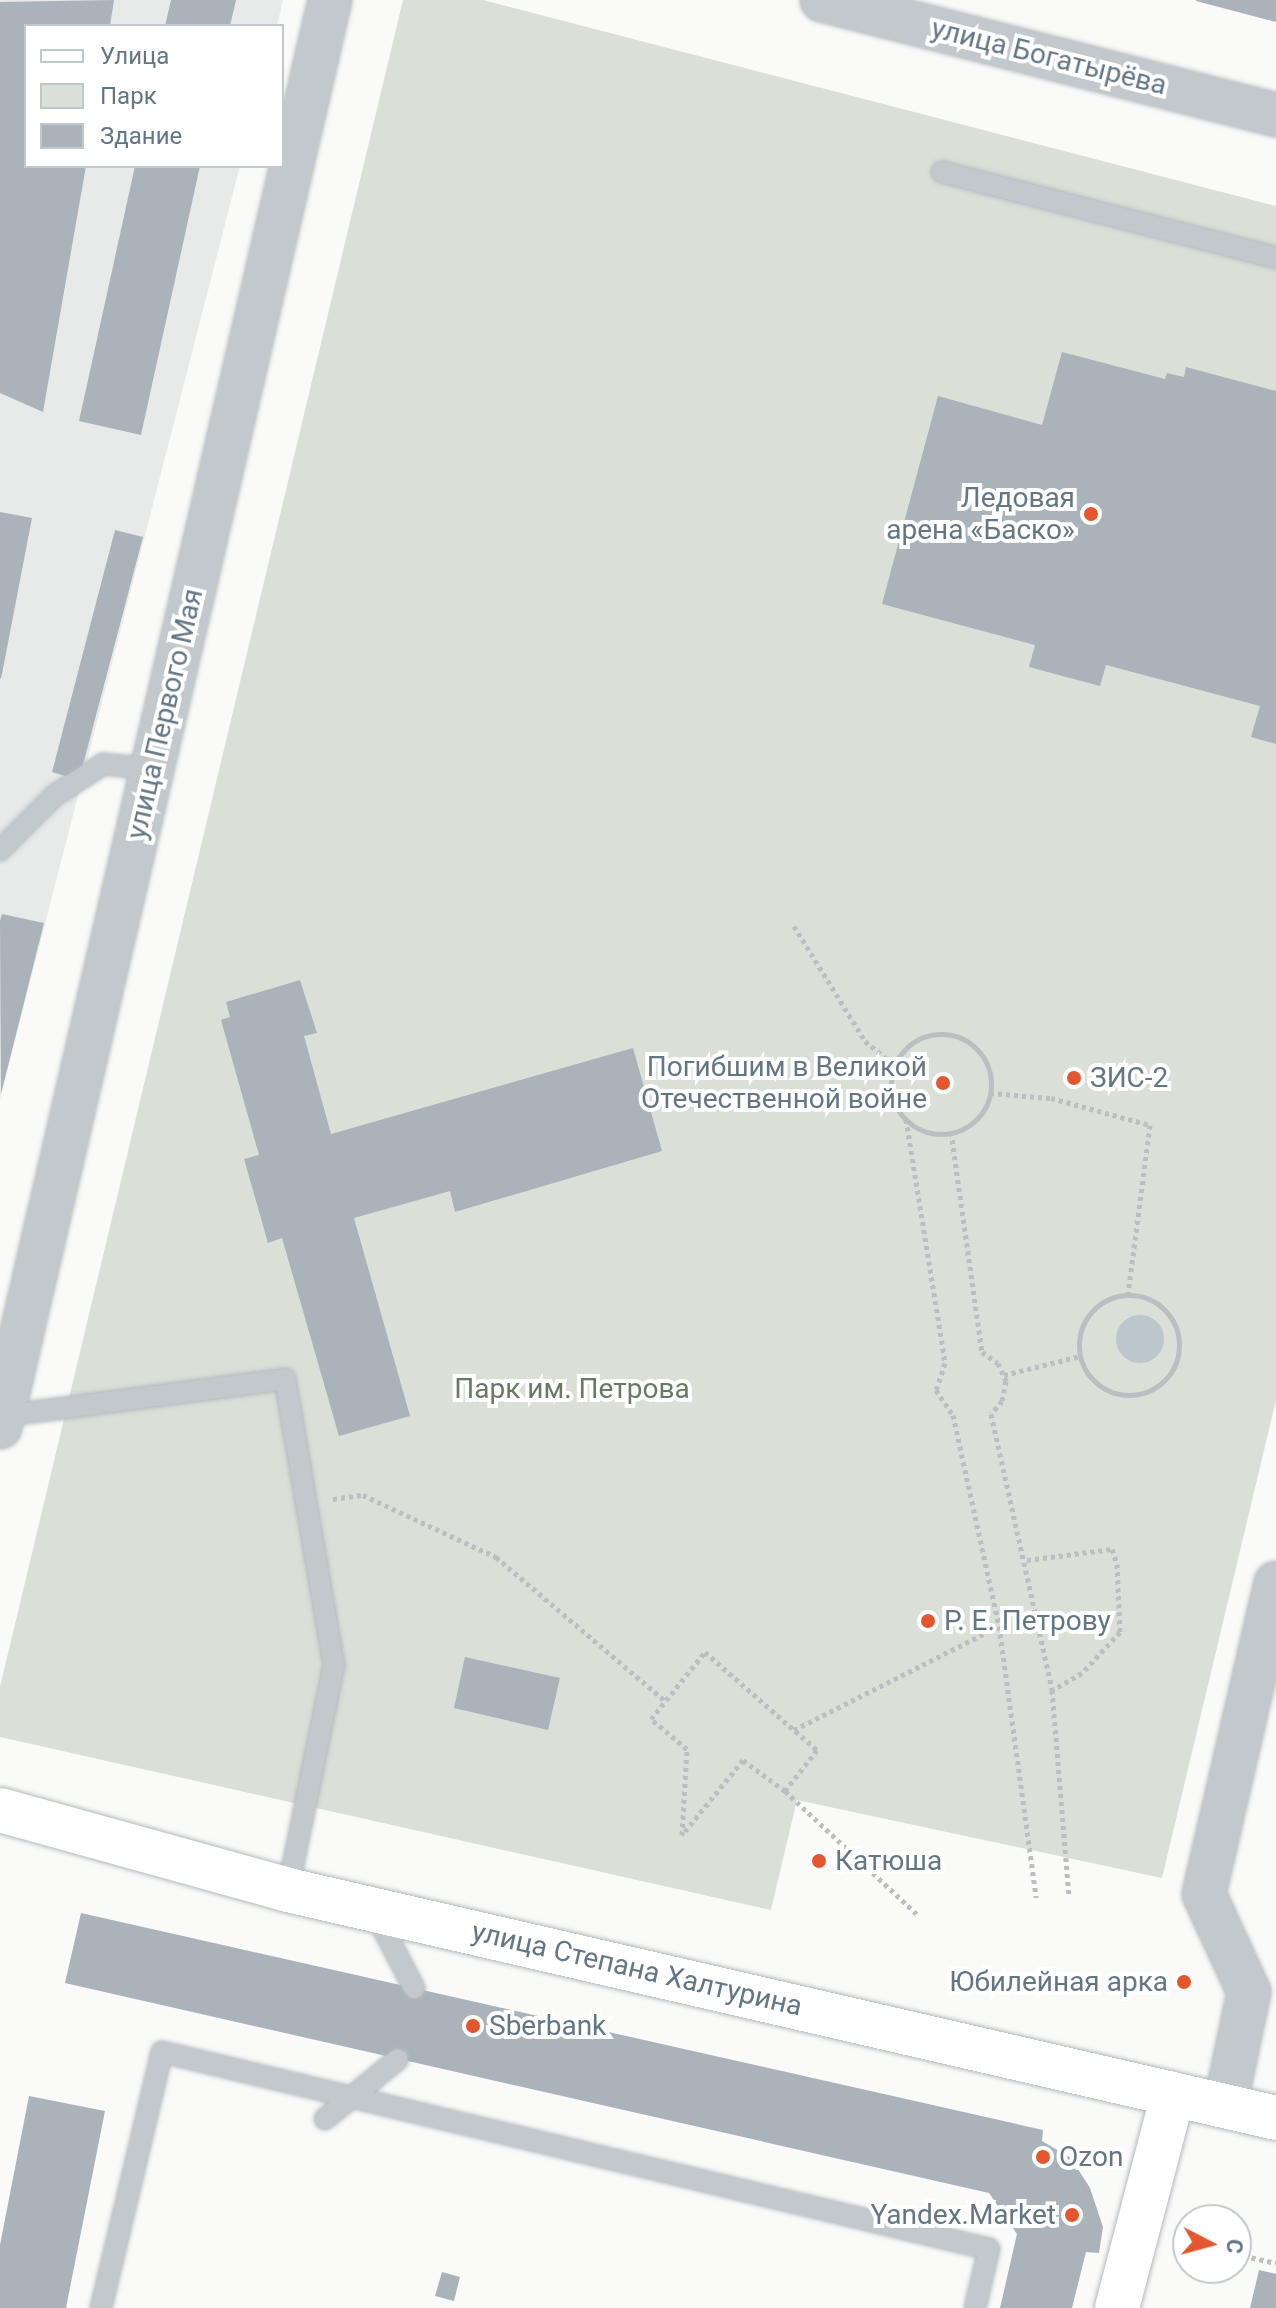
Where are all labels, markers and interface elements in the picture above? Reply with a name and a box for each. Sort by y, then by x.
street label: улица Богатырёва [928,12,1170,102]
legend [24,24,284,168]
text: Улица [100,42,169,70]
text: Парк [100,82,157,110]
text: Здание [100,122,182,150]
place label: Ледовая арена «Баско» [886,481,1075,547]
marker: Ледовая арена «Баско» [1082,505,1100,523]
street label: улица Первого Мая [120,586,210,842]
place label: Погибшим в Великой Отечественной войне [641,1050,927,1116]
place label: ЗИС-2 [1090,1061,1168,1095]
marker: ЗИС-2 [1065,1069,1083,1087]
marker: Погибшим в Великой Отечественной войне [934,1074,952,1092]
park label: Парк им. Петрова [454,1372,690,1406]
place label: Р. Е. Петрову [944,1604,1111,1638]
marker: Р. Е. Петрову [919,1612,937,1630]
place label: Катюша [835,1844,942,1878]
marker: Катюша [810,1852,828,1870]
street label: улица Степана Халтурина [469,1915,805,2023]
place label: Юбилейная арка [949,1965,1168,1999]
marker: Юбилейная арка [1175,1973,1193,1991]
place label: Sberbank [489,2009,606,2043]
marker: Sberbank [464,2017,482,2035]
place label: Ozon [1059,2140,1123,2174]
marker: Ozon [1034,2148,1052,2166]
place label: Yandex.Market [870,2198,1056,2232]
north arrow [1172,2204,1252,2284]
marker: Yandex.Market [1063,2206,1081,2224]
text: С [1221,2238,1248,2255]

